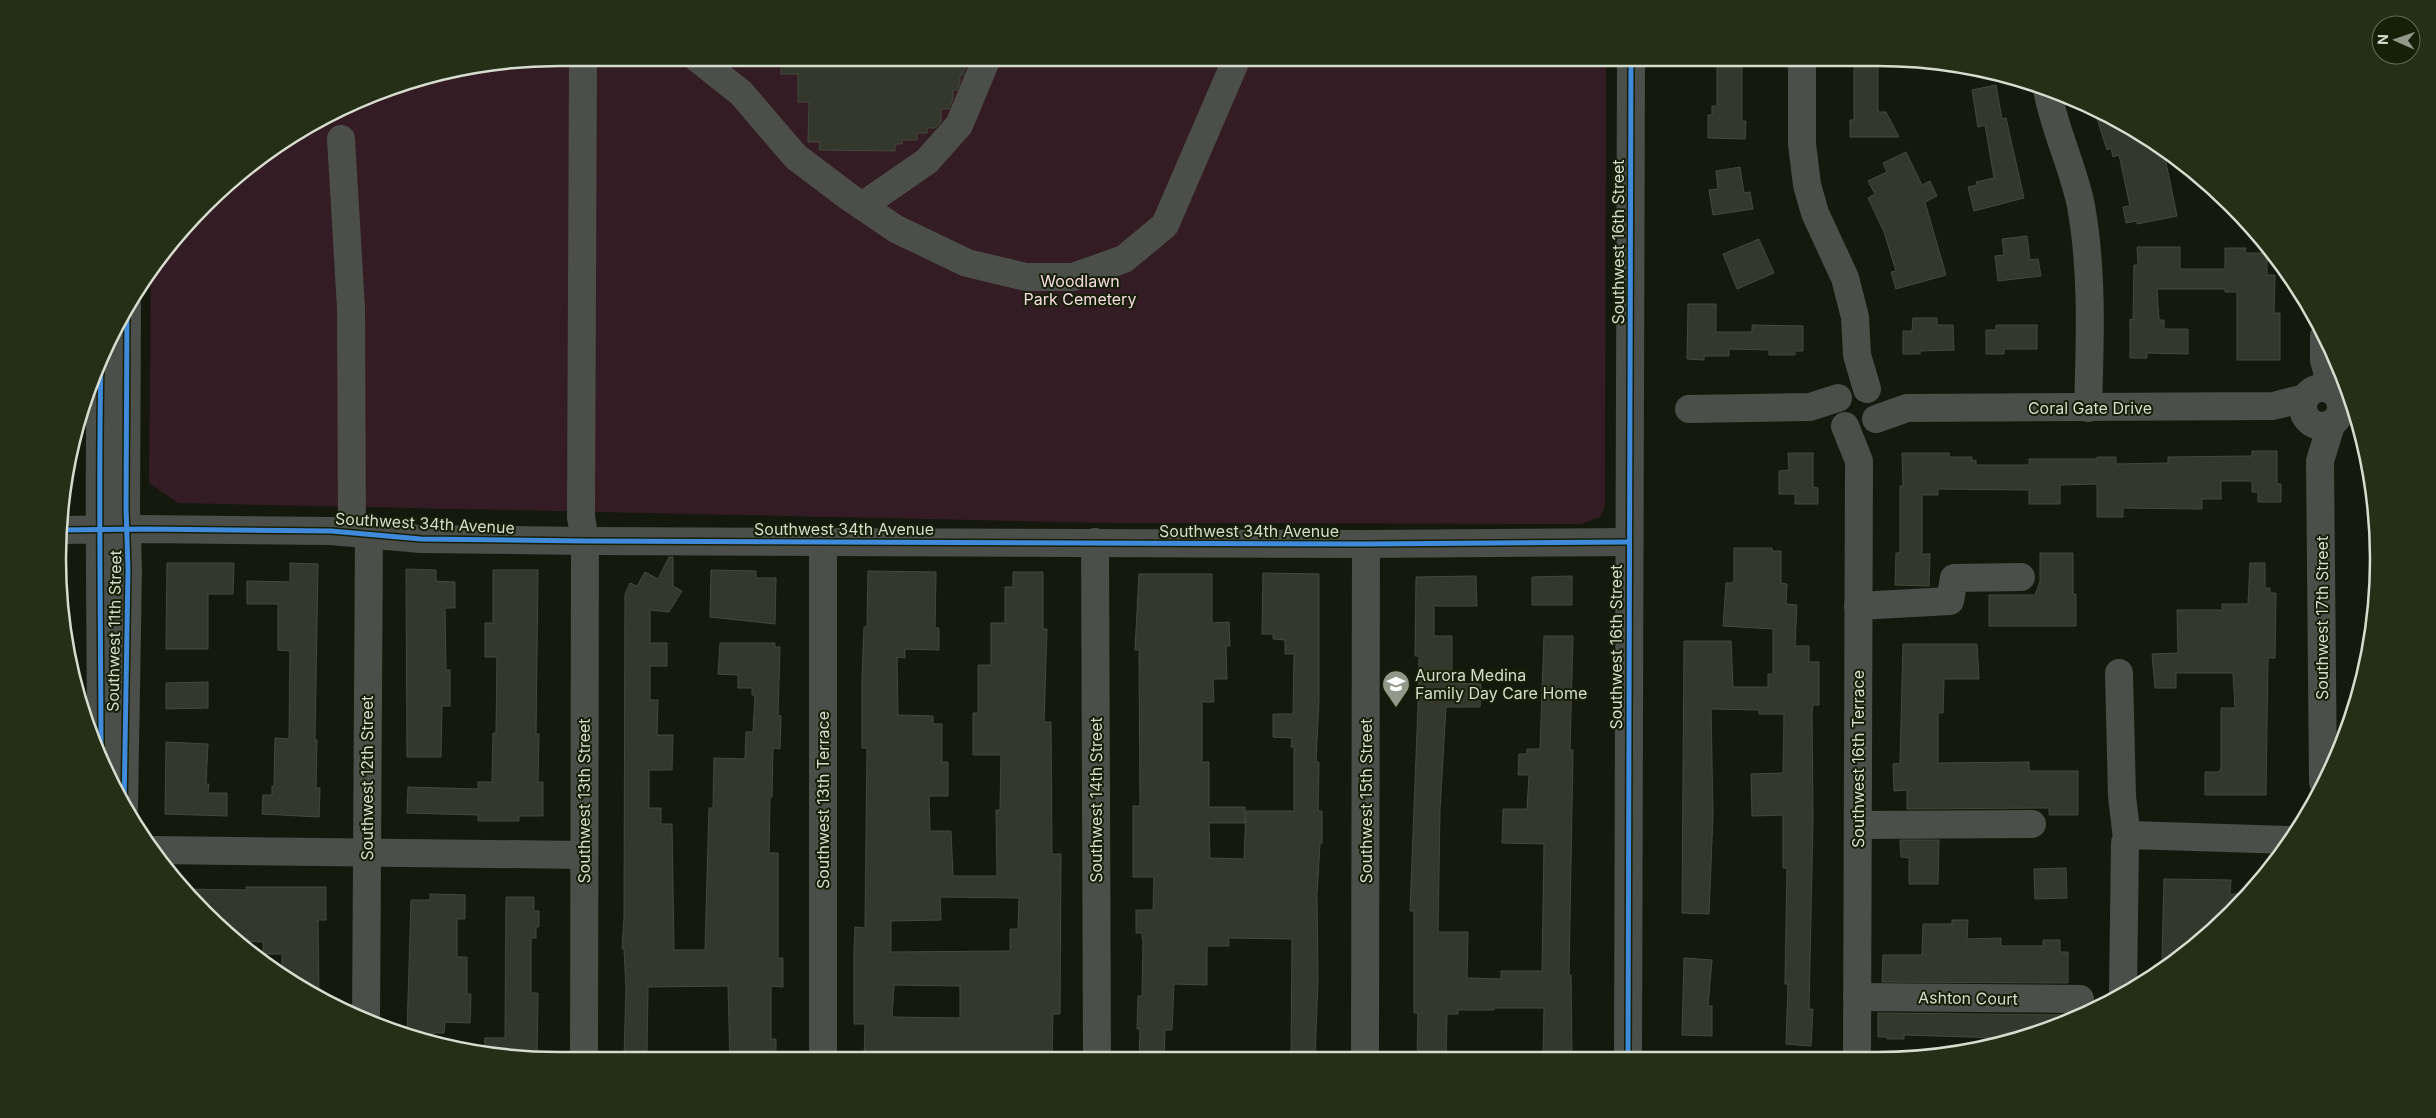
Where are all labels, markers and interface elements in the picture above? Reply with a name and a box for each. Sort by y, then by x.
north arrow [2371,15,2421,65]
text: N [2374,34,2391,45]
street label: Southwest 16th Street [1608,159,1628,325]
park label: Woodlawn Park Cemetery [1024,271,1136,309]
street label: Coral Gate Drive [2028,398,2152,418]
street label: Southwest 34th Avenue [335,508,515,538]
street label: Southwest 34th Avenue [754,519,934,539]
street label: Southwest 34th Avenue [1159,521,1339,541]
street label: Southwest 17th Street [2312,536,2332,700]
street label: Southwest 11th Street [103,550,125,712]
street label: Southwest 16th Street [1606,564,1626,730]
place label: Aurora Medina Family Day Care Home [1415,665,1587,703]
school or university icon: Aurora Medina Family Day Care Home [1381,669,1411,708]
street label: Southwest 16th Terrace [1848,670,1868,848]
street label: Southwest 12th Street [357,696,377,860]
street label: Southwest 13th Terrace [813,711,833,889]
street label: Southwest 14th Street [1086,717,1106,883]
street label: Southwest 13th Street [574,718,594,884]
street label: Southwest 15th Street [1356,719,1376,883]
street label: Ashton Court [1918,987,2018,1009]

